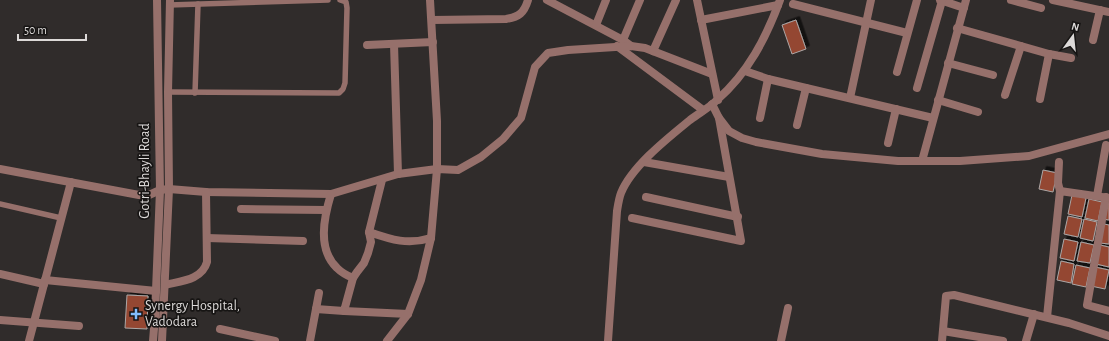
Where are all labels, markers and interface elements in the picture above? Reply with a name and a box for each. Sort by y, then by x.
scale bar [18,16,86,42]
north arrow [1053,16,1093,56]
text: N [1070,21,1081,33]
text: 50 m [24,24,47,36]
street label: Gotri-Bhayli Road [138,123,152,219]
place label: Synergy Hospital, Vadodara [145,299,240,329]
marker: Synergy Hospital, Vadodara [130,308,142,320]

